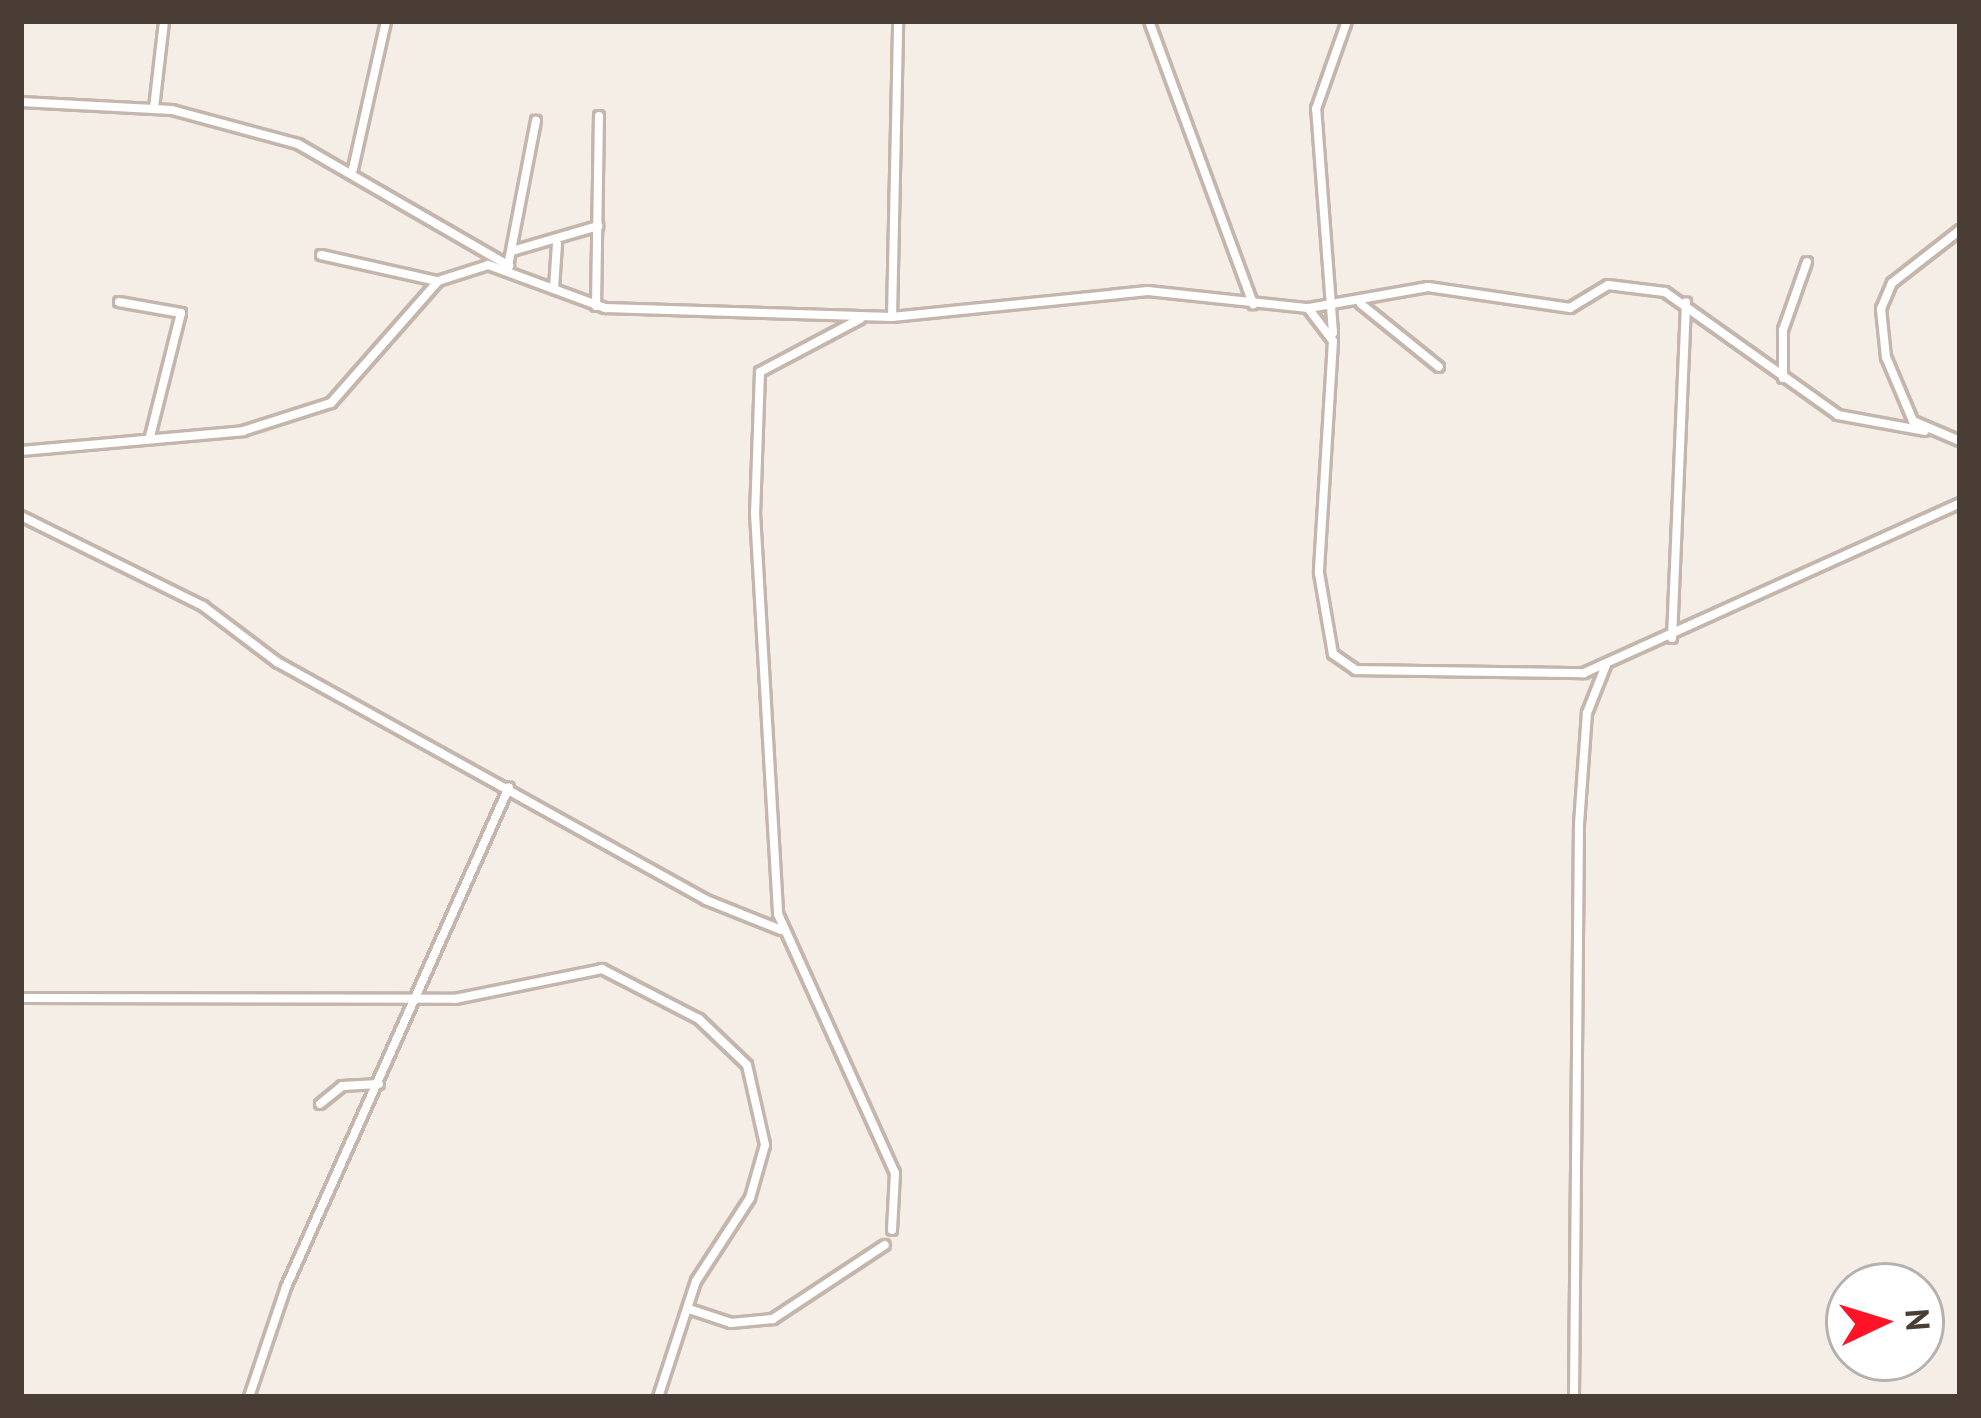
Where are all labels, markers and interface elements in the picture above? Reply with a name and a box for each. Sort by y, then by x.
north arrow [1825,1262,1945,1382]
text: N [1896,1307,1941,1332]

